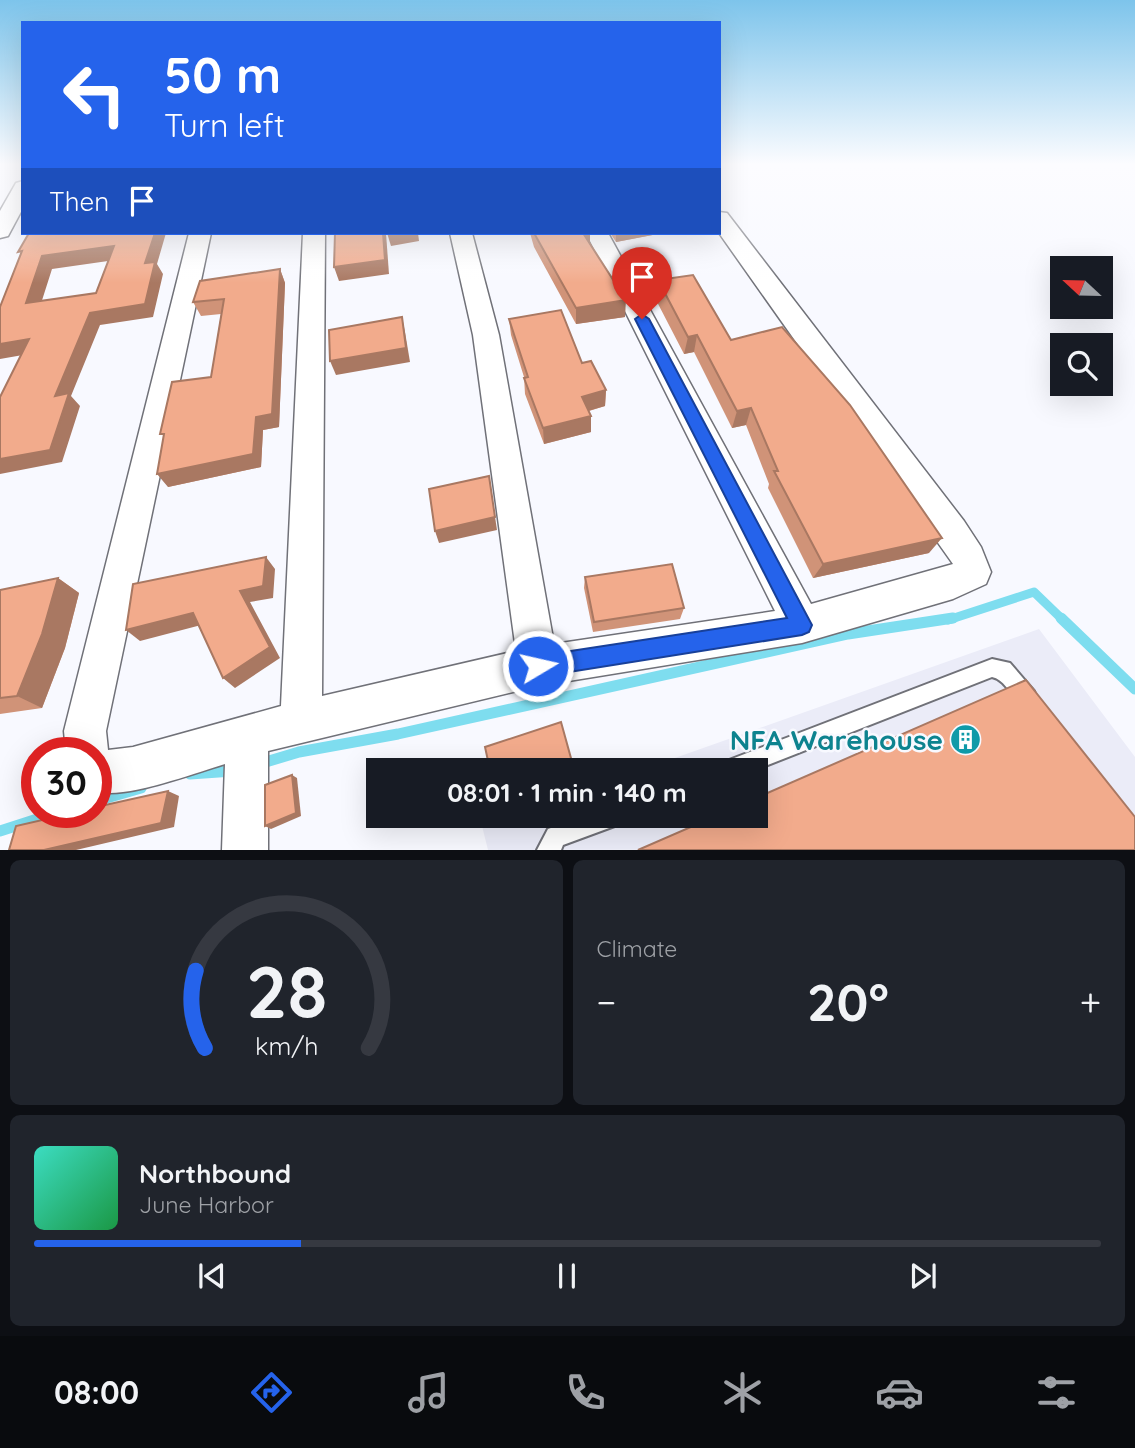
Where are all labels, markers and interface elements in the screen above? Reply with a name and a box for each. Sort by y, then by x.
text: 50 m [164,44,281,105]
icon: left [49,49,140,140]
text: Turn left [164,105,285,145]
icon: arrive [123,182,161,220]
text: Then [49,185,109,218]
pin [612,247,672,319]
north arrow [1050,256,1113,318]
map controls [1050,256,1113,396]
icon: arrive [623,258,661,296]
button: search [1050,333,1113,396]
position arrow [501,629,575,703]
place label: NFA Warehouse [730,722,943,757]
building icon: NFA Warehouse [949,722,983,756]
speed limit sign: 30 [21,737,112,828]
text: 08:01 · 1 min · 140 m [447,776,687,809]
text: Climate [597,934,677,963]
text: 28 [246,946,327,1037]
text: 20° [807,969,889,1034]
text: − [597,978,616,1026]
text: + [1080,978,1101,1026]
text: km/h [255,1030,318,1061]
text: Northbound [139,1157,291,1190]
text: June Harbor [139,1190,274,1219]
icon: previous [193,1257,231,1295]
icon: pause [548,1257,586,1295]
icon: next [904,1257,942,1295]
icon: directions [247,1368,296,1417]
icon: music [404,1368,453,1417]
icon: phone [561,1368,610,1417]
icon: climate [718,1368,767,1417]
icon: car [875,1368,924,1417]
icon: filters [1032,1368,1081,1417]
text: 08:00 [54,1372,139,1412]

